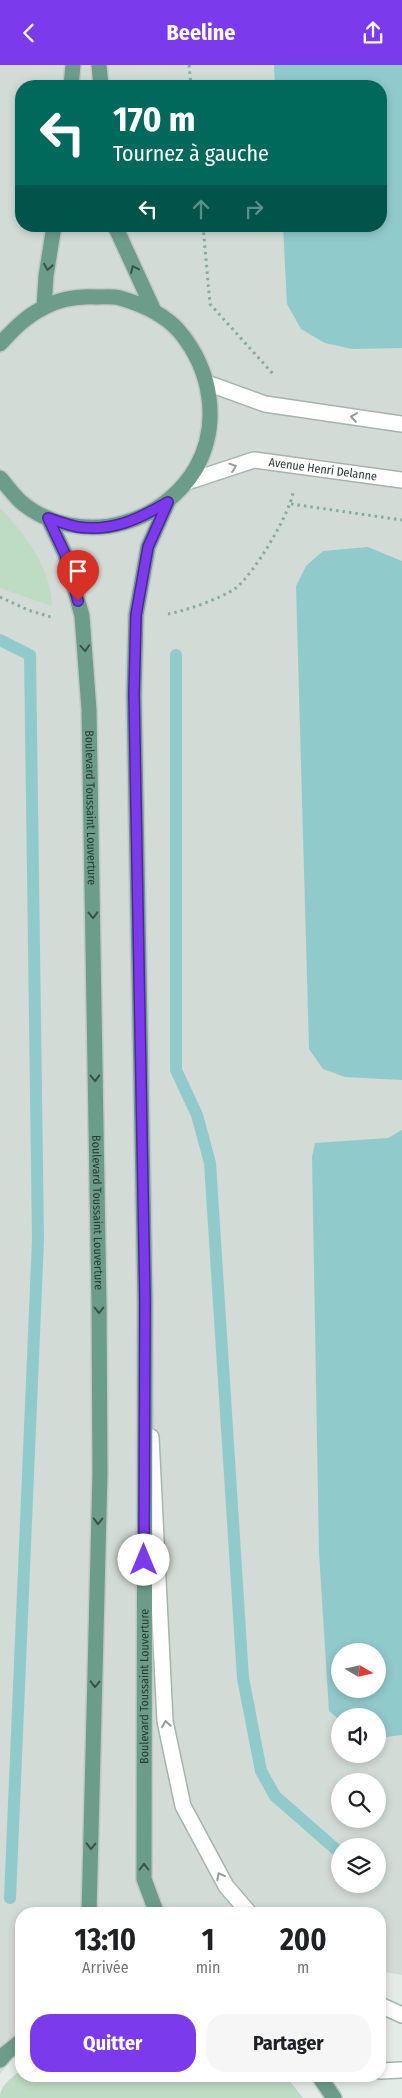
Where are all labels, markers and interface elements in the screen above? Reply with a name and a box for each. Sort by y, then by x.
icon: back [15,19,43,47]
text: Beeline [167,19,236,46]
icon: share [359,19,387,47]
text: 170 m [113,98,196,140]
icon: left [30,100,95,165]
text: Tournez à gauche [113,140,269,167]
icon: left [134,195,162,223]
icon: ahead [187,195,215,223]
icon: right [240,195,268,223]
one-way arrow [43,262,54,271]
one-way arrow [130,265,141,274]
one-way arrow [349,413,358,423]
street label: Avenue Henri Delanne [268,455,378,484]
one-way arrow [229,462,237,472]
pin [57,550,99,601]
icon: arrive [64,557,92,585]
one-way arrow [79,644,90,652]
street label: Boulevard Toussaint Louverture [82,730,99,885]
one-way arrow [87,911,98,919]
one-way arrow [90,1074,100,1082]
street label: Boulevard Toussaint Louverture [89,1135,106,1290]
one-way arrow [94,1306,104,1314]
one-way arrow [93,1518,104,1526]
position arrow [117,1533,169,1585]
street label: Boulevard Toussaint Louverture [137,1609,151,1764]
north arrow [331,1643,386,1697]
map controls [331,1643,386,1893]
one-way arrow [90,1680,100,1688]
button: sound [331,1708,386,1763]
one-way arrow [162,1720,172,1728]
button: search [331,1773,386,1828]
button: layers [331,1838,386,1893]
one-way arrow [86,1843,96,1851]
one-way arrow [139,1863,149,1870]
one-way arrow [217,1872,227,1881]
text: 13:10 [74,1922,136,1958]
text: 1 [202,1922,214,1958]
text: 200 [280,1922,327,1958]
text: Arrivée [82,1958,129,1977]
text: min [196,1958,220,1977]
text: m [297,1958,309,1977]
button: Quitter [30,2014,196,2072]
button: Partager [206,2014,371,2072]

